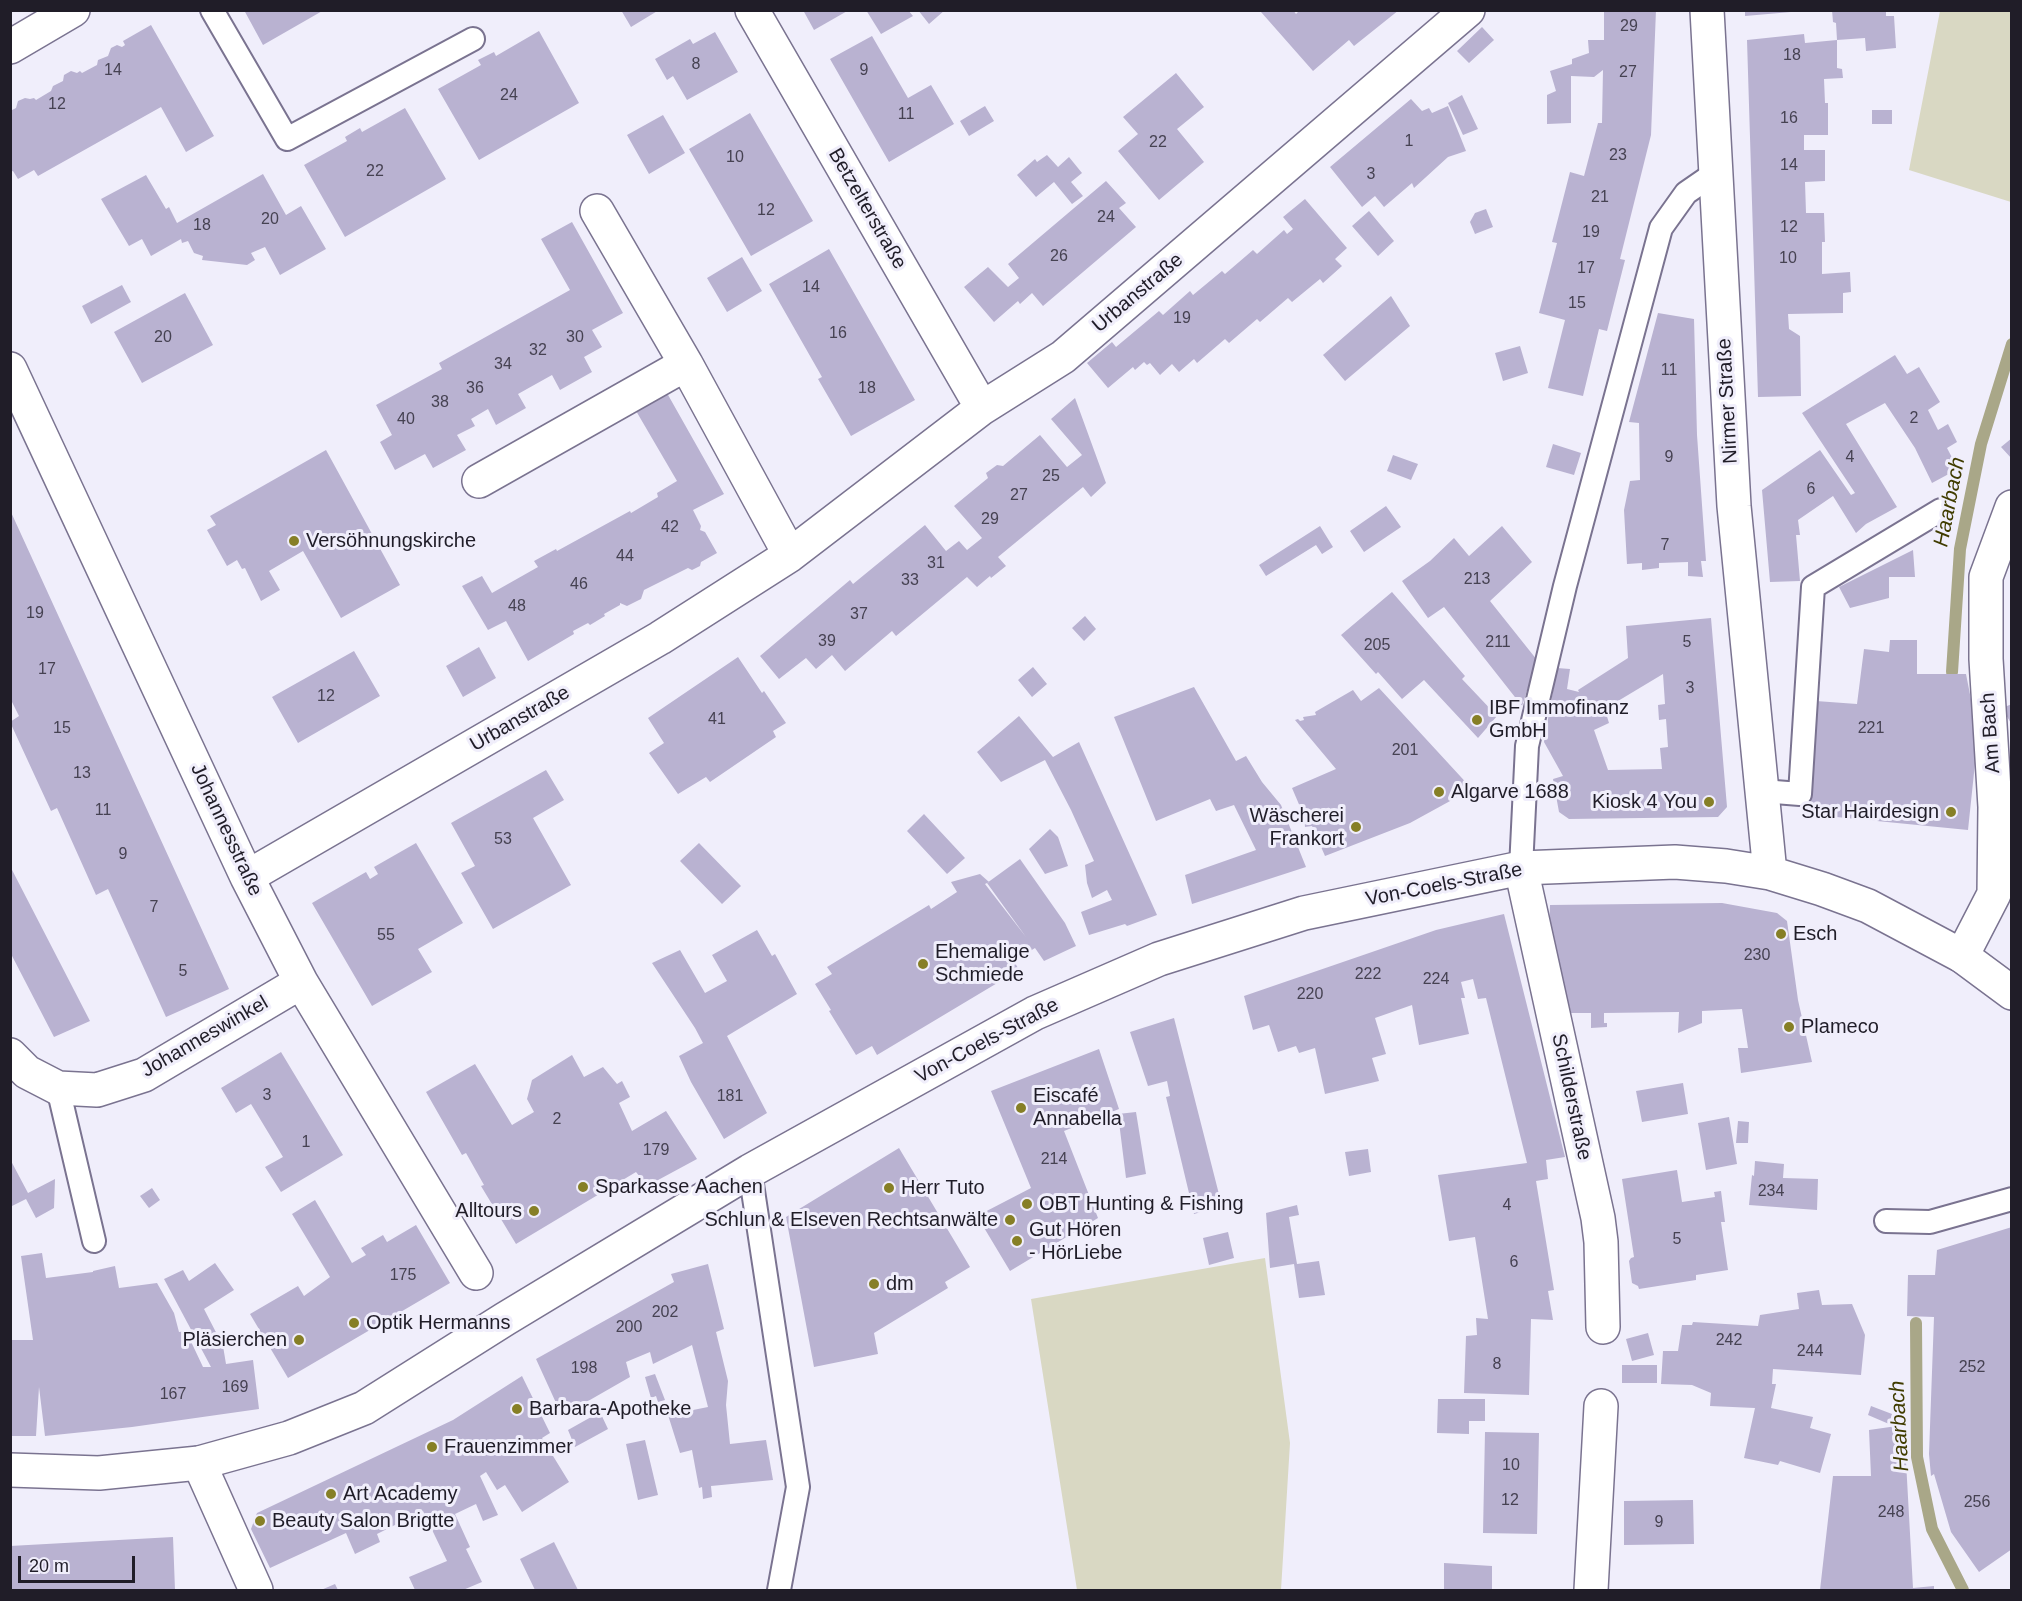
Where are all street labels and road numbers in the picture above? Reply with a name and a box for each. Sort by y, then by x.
street label: Betzelterstraße [823,144,911,274]
street label: Urbanstraße [1088,248,1188,338]
street label: Nirmer Straße [1713,338,1743,464]
street label: Urbanstraße [466,681,574,757]
street label: Am Bach [1976,692,2006,774]
street label: Johannesstraße [185,760,267,900]
street label: Von-Coels-Straße [1364,858,1524,912]
street label: Johanneswinkel [137,991,273,1083]
street label: Von-Coels-Straße [911,993,1063,1089]
street label: Schilderstraße [1546,1031,1596,1163]

